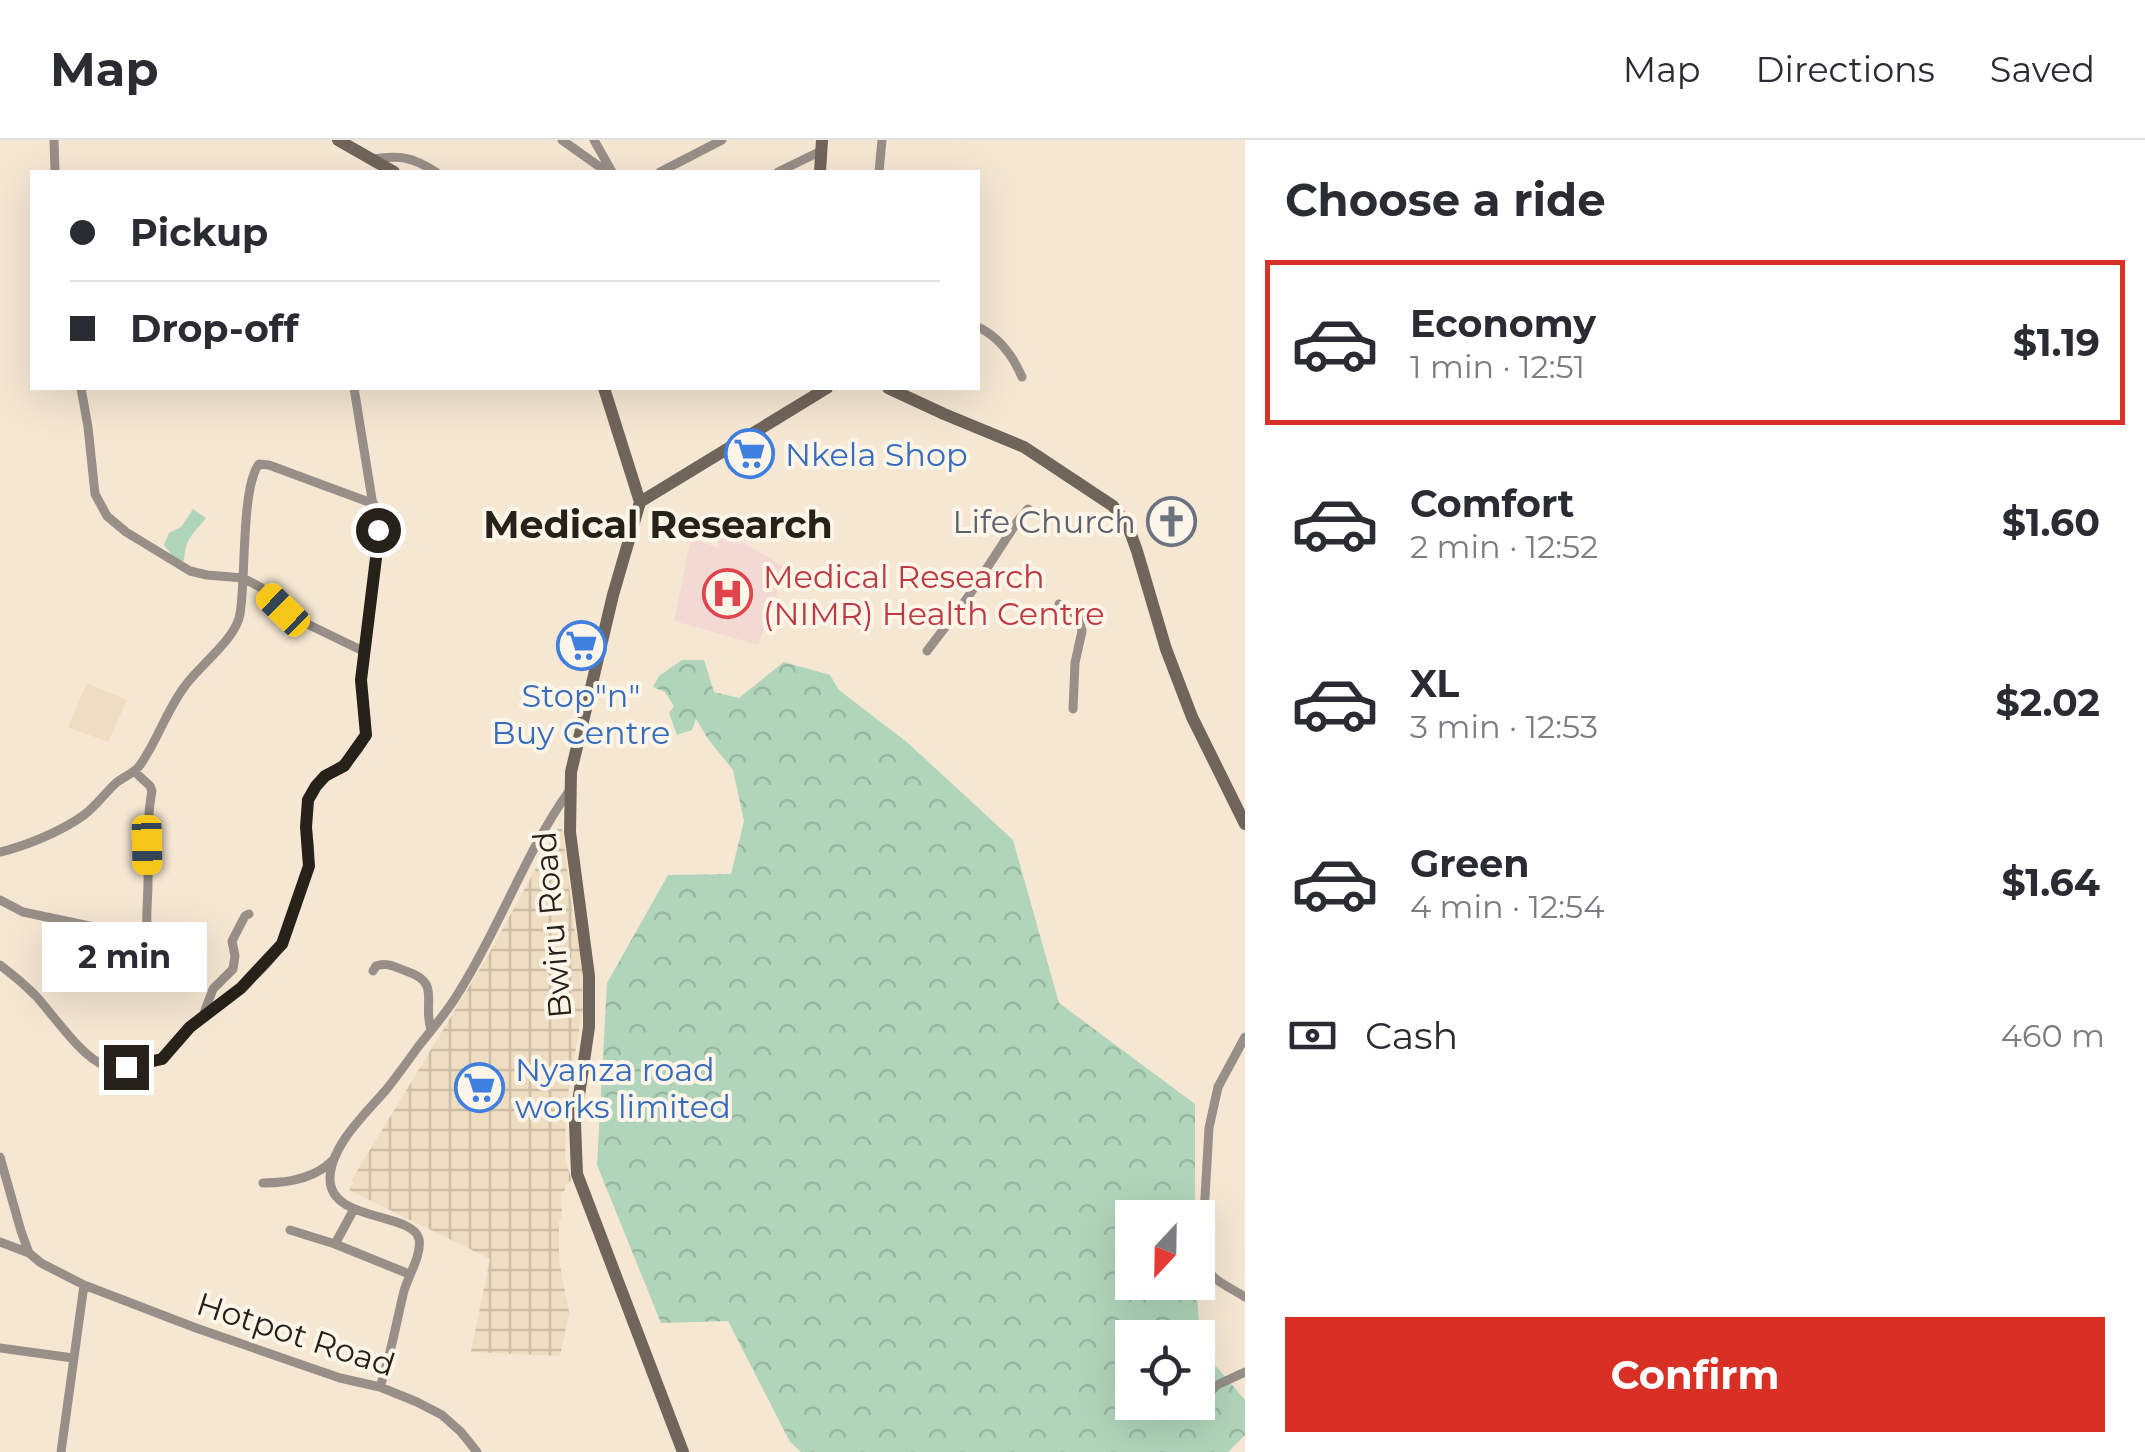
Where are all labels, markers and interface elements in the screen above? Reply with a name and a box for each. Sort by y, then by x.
text: Map [50,40,159,98]
text: Map [1623,48,1701,91]
text: Directions [1756,48,1935,91]
text: Saved [1990,48,2095,91]
text: Choose a ride [1285,172,1606,227]
text: Pickup [130,209,268,256]
icon: car [1290,298,1380,388]
text: Economy [1410,300,1596,347]
text: Drop-off [130,305,299,352]
text: $1.19 [2013,319,2100,366]
text: 1 min · 12:51 [1410,347,1585,386]
supermarket icon: Nkela Shop [724,428,776,480]
place label: Nkela Shop [785,435,968,474]
icon: car [1290,478,1380,568]
text: Comfort [1410,480,1574,527]
church icon: Life Church [1145,495,1197,547]
text: $1.60 [2002,499,2100,546]
district label: Medical Research [483,501,833,548]
place label: Life Church [953,502,1136,541]
route start [356,508,401,553]
text: 2 min · 12:52 [1410,527,1598,566]
place label: Medical Research (NIMR) Health Centre [763,557,1105,633]
hospital icon: Medical Research (NIMR) Health Centre [702,568,754,620]
car [251,578,315,642]
supermarket icon: Stop"n" Buy Centre [555,619,607,671]
icon: car [1290,658,1380,748]
text: XL [1410,660,1459,707]
place label: Stop"n" Buy Centre [492,676,670,752]
text: $2.02 [1995,679,2100,726]
text: 3 min · 12:53 [1410,707,1598,746]
car [131,815,163,875]
street label: Bwiru Road [524,830,580,1020]
icon: car [1290,838,1380,928]
text: Green [1410,840,1530,887]
text: $1.64 [2001,859,2100,906]
text: 4 min · 12:54 [1410,887,1604,926]
callout: 2 min [44,922,208,992]
text: 2 min [78,937,171,976]
icon: cash [1285,1008,1340,1063]
text: Cash [1365,1012,1458,1059]
text: 460 m [2001,1016,2105,1055]
route end [104,1045,149,1090]
place label: Nyanza road works limited [515,1050,731,1126]
supermarket icon: Nyanza road works limited [454,1061,506,1113]
north arrow [1115,1200,1215,1300]
map controls [1115,1200,1215,1420]
street label: Hotpot Road [192,1284,400,1384]
button: Confirm [1285,1317,2105,1432]
button: locate [1115,1320,1215,1420]

